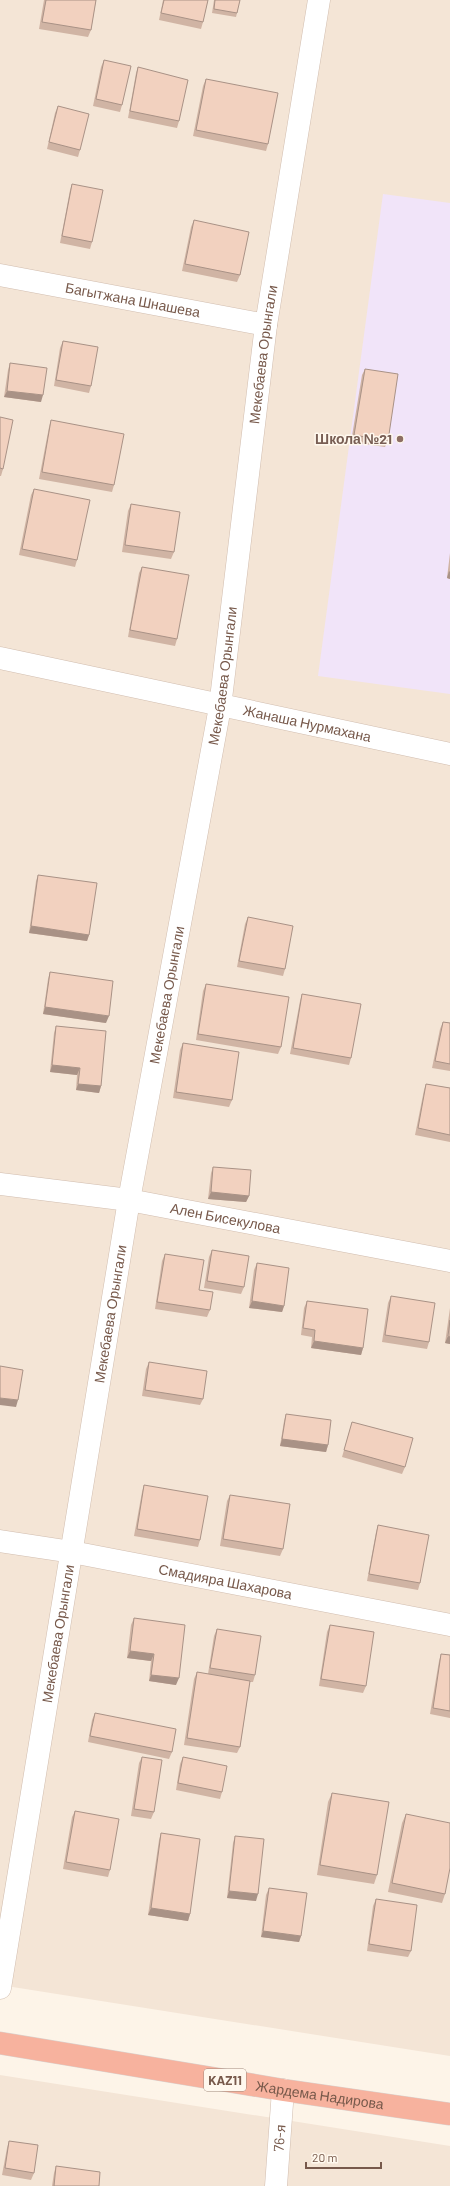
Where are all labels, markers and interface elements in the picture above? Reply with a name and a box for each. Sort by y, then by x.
street label: Багытжана Шнашева [64,278,202,320]
street label: Мекебаева Орынгали [245,284,280,425]
place label: Школа №21 [315,430,392,447]
marker: Школа №21 [395,434,405,444]
street label: Мекебаева Орынгали [204,606,240,747]
street label: Жанаша Нурмахана [242,701,373,745]
street label: Мекебаева Орынгали [145,925,187,1065]
street label: Ален Бисекулова [169,1199,282,1237]
street label: Мекебаева Орынгали [90,1244,130,1384]
street label: Смадияра Шахарова [157,1560,294,1602]
street label: Мекебаева Орынгали [38,1563,77,1704]
road number: KAZ11 [204,2069,246,2091]
street label: Жардема Надирова [255,2077,385,2112]
street label: 76-я [270,2124,288,2152]
scale bar [306,2144,381,2170]
text: 20 m [312,2150,338,2164]

